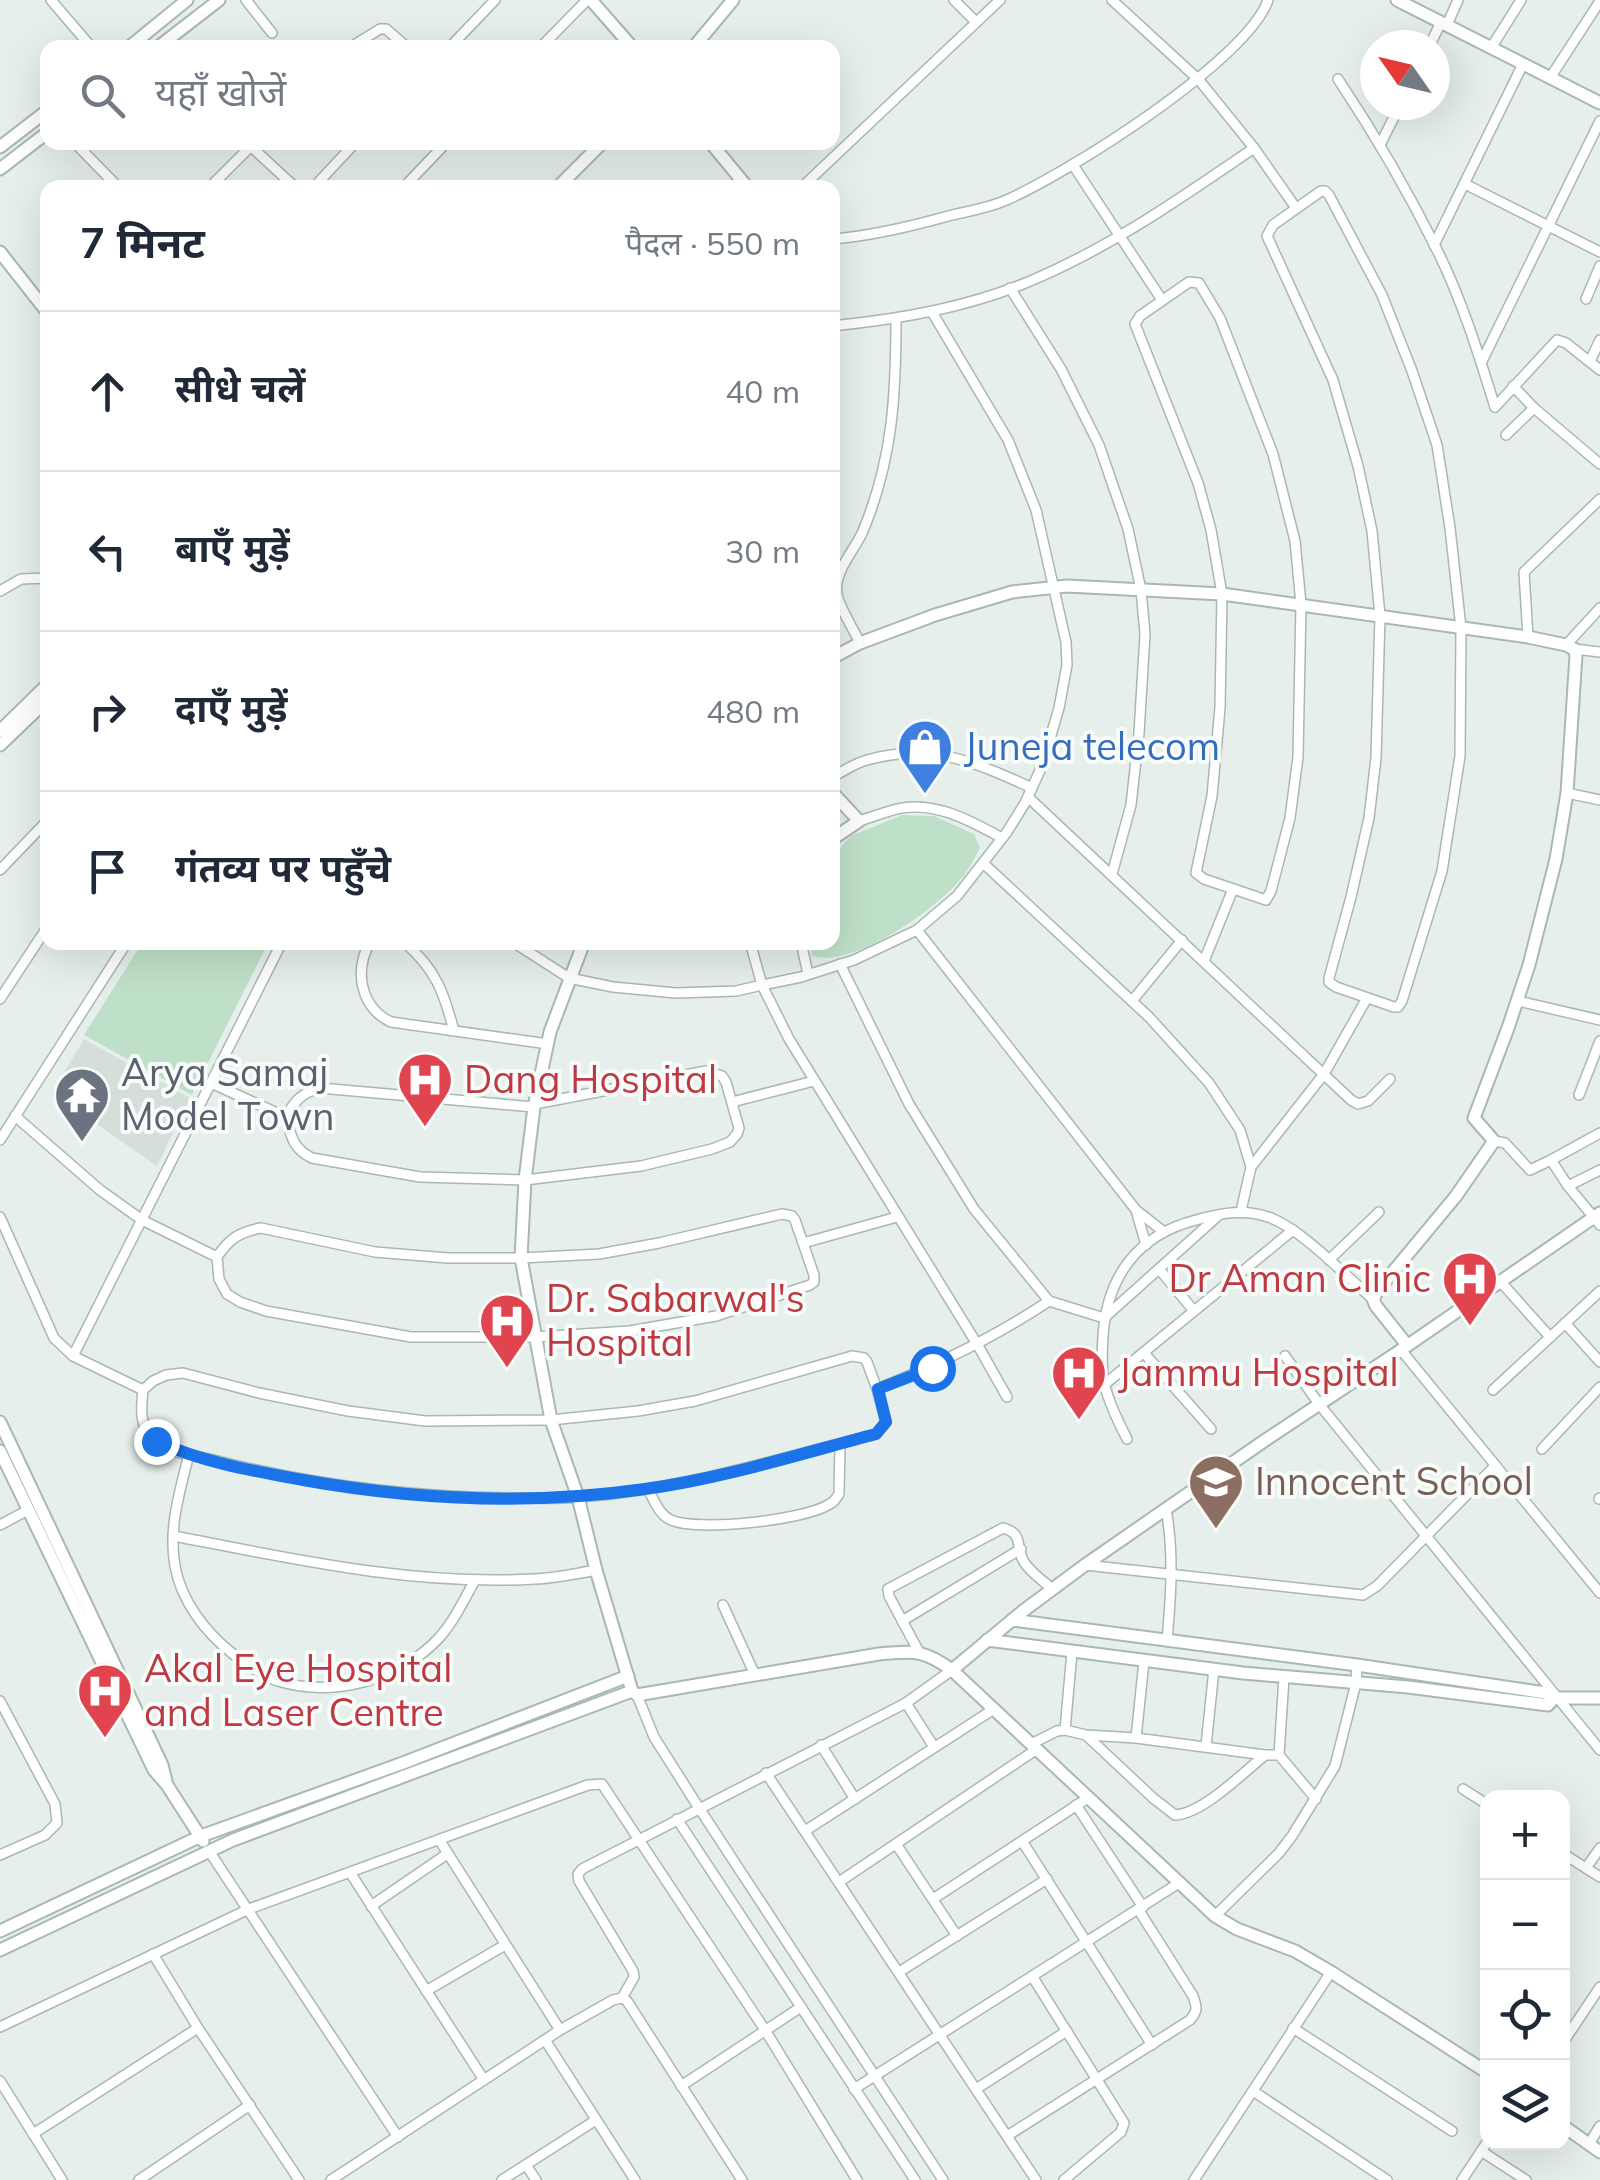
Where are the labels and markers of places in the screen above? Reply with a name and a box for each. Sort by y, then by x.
shop icon: Juneja telecom [895,717,955,796]
place label: Juneja telecom [964,722,1220,770]
place label: Arya Samaj Model Town [121,1048,335,1140]
hospital icon: Dang Hospital [395,1050,455,1129]
place label: Dang Hospital [464,1055,717,1103]
temple icon: Arya Samaj Model Town [52,1065,112,1144]
hospital icon: Dr Aman Clinic [1440,1249,1500,1328]
place label: Dr Aman Clinic [1168,1254,1431,1302]
place label: Dr. Sabarwal's Hospital [546,1274,805,1366]
hospital icon: Dr. Sabarwal's Hospital [477,1291,537,1370]
hospital icon: Jammu Hospital [1049,1343,1109,1422]
place label: Jammu Hospital [1118,1348,1399,1396]
school or university icon: Innocent School [1186,1452,1246,1531]
place label: Innocent School [1255,1457,1533,1505]
place label: Akal Eye Hospital and Laser Centre [144,1644,452,1736]
hospital icon: Akal Eye Hospital and Laser Centre [75,1661,135,1740]

